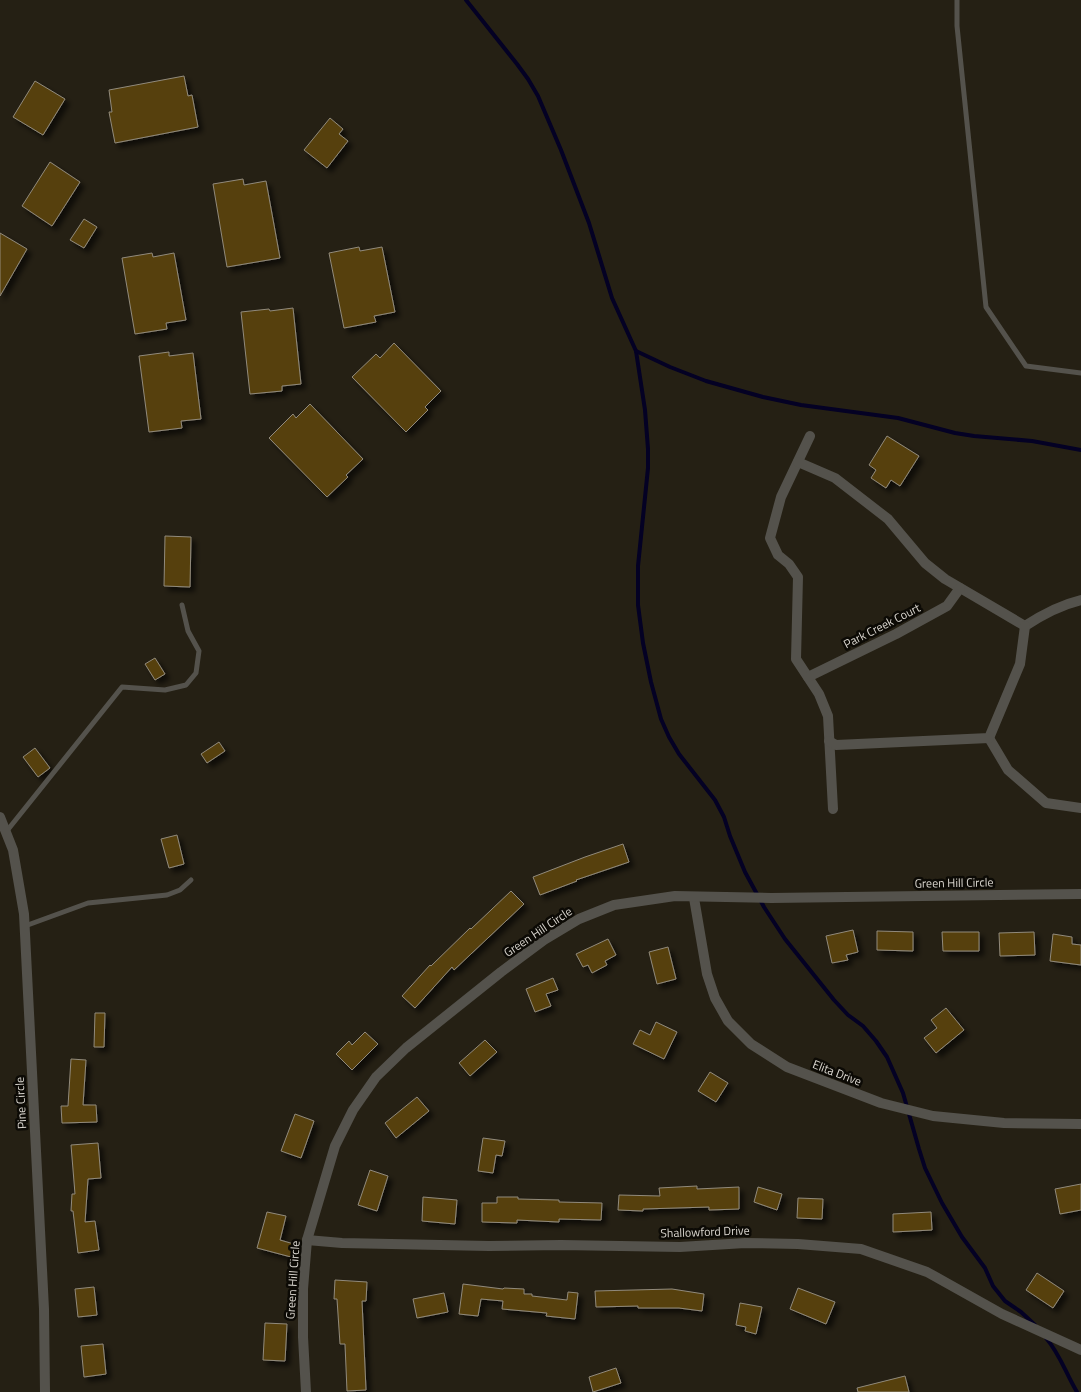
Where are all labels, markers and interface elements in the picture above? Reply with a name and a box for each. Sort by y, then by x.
street label: Park Creek Court [840,598,924,653]
street label: Green Hill Circle [914,872,994,893]
street label: Green Hill Circle [500,902,576,961]
street label: Elita Drive [810,1054,864,1091]
street label: Pine Circle [10,1076,31,1130]
street label: Shallowford Drive [660,1220,750,1243]
street label: Green Hill Circle [280,1240,305,1320]

